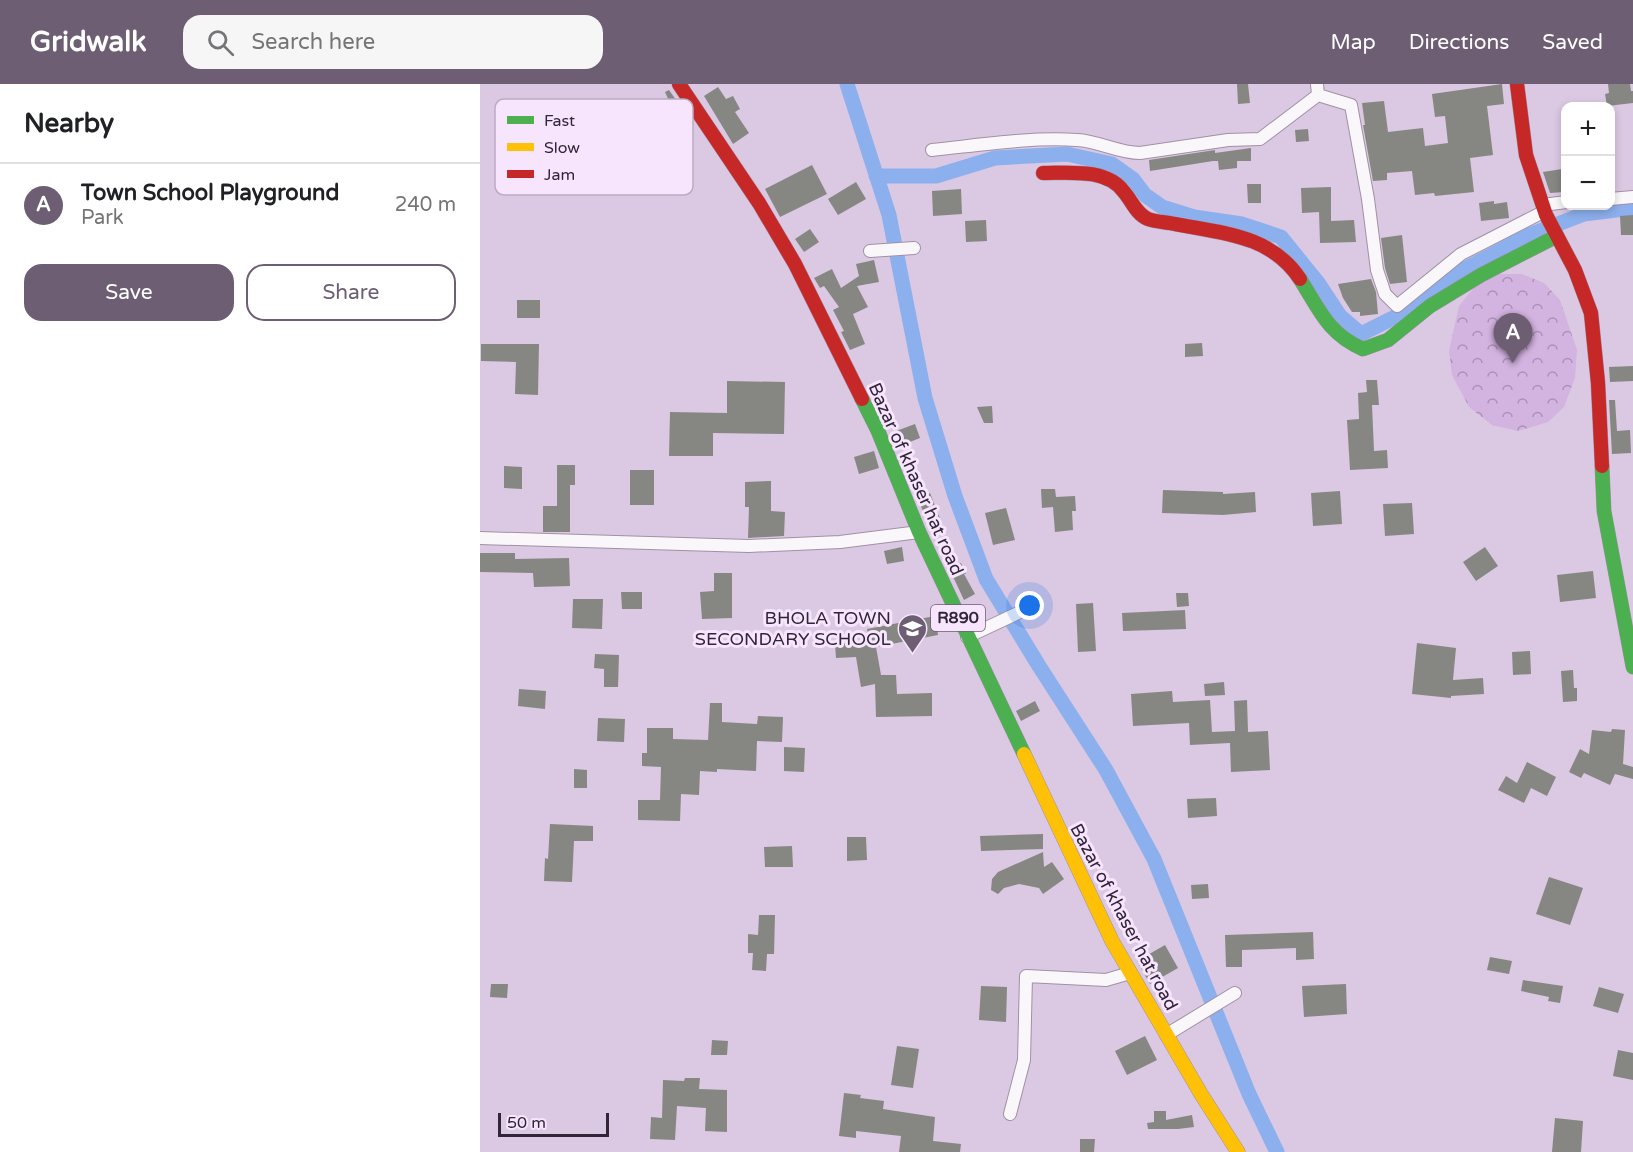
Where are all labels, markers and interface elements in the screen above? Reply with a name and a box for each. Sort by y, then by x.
search box [183,15,603,69]
text: Gridwalk [30,25,147,59]
icon: search [204,26,237,59]
text: Search here [252,29,375,55]
text: Map [1330,30,1376,55]
text: Directions [1409,30,1509,55]
text: Saved [1542,30,1603,55]
legend [495,99,693,195]
map controls [1561,102,1615,210]
button: + [1561,102,1615,156]
text: Nearby [24,108,114,139]
text: Fast [544,111,575,131]
text: Slow [544,138,580,158]
button: − [1561,156,1615,210]
text: Jam [544,165,575,185]
text: Town School Playground [81,180,339,206]
text: A [36,193,51,217]
text: 240 m [395,193,456,217]
text: Park [81,206,124,230]
button: Save [24,264,234,321]
button: Share [246,264,456,321]
pin: A [1494,314,1532,363]
street label: Bazar of khaser hat road [864,379,968,579]
your location [1015,591,1044,620]
road number: R890 [931,605,985,631]
place label: BHOLA TOWN SECONDARY SCHOOL [695,607,892,650]
school or university icon: BHOLA TOWN SECONDARY SCHOOL [896,612,928,654]
street label: Bazar of khaser hat road [1065,820,1183,1014]
scale bar [498,1110,609,1138]
text: 50 m [507,1113,546,1133]

